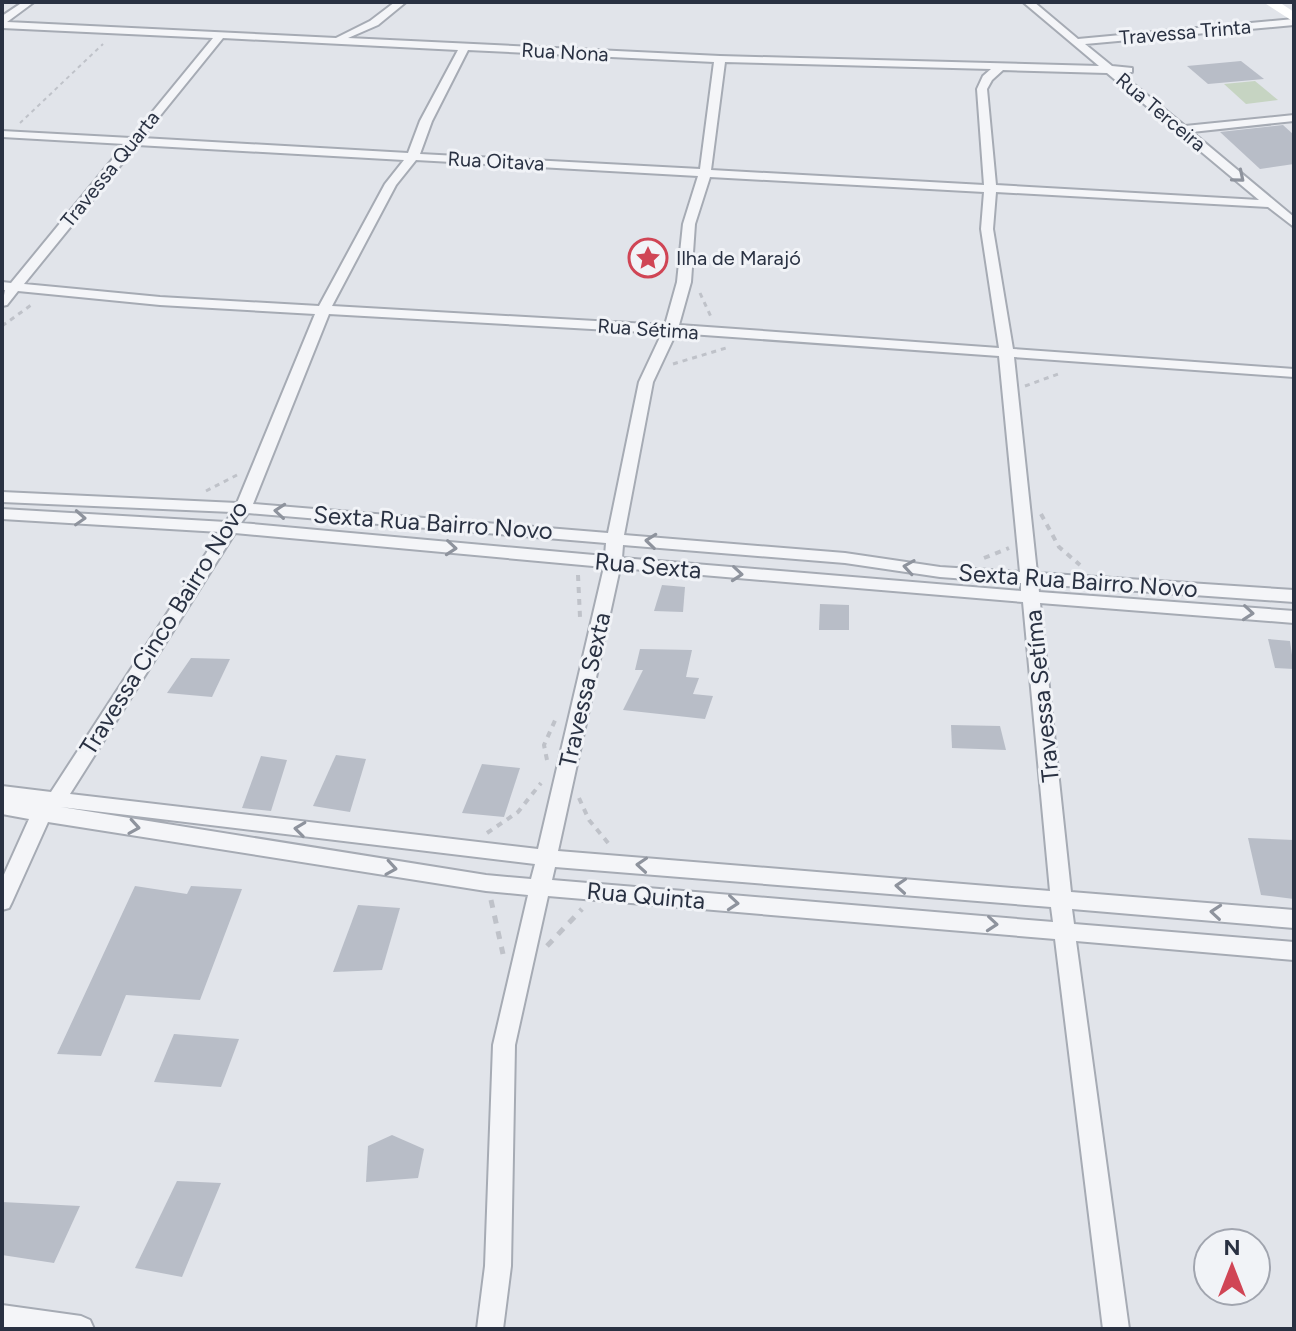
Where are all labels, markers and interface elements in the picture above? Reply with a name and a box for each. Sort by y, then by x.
street label: Travessa Trinta [1118,14,1252,50]
street label: Rua Nona [521,38,609,66]
street label: Rua Terceira [1111,68,1211,156]
street label: Travessa Quarta [56,106,164,232]
street label: Rua Oitava [447,146,545,176]
one-way arrow [1229,167,1244,182]
place icon: Ilha de Marajó [627,237,669,279]
place label: Ilha de Marajó [676,246,801,270]
street label: Rua Sétima [597,313,699,345]
street label: Travessa Cinco Bairro Novo [73,495,254,760]
street label: Sexta Rua Bairro Novo [312,500,554,545]
one-way arrow [273,503,286,520]
one-way arrow [74,509,87,526]
one-way arrow [644,532,657,549]
one-way arrow [445,539,458,556]
street label: Rua Sexta [593,546,703,585]
street label: Sexta Rua Bairro Novo [957,558,1199,603]
one-way arrow [902,559,916,576]
one-way arrow [731,565,744,582]
one-way arrow [1242,604,1255,621]
street label: Travessa Setíma [1018,608,1065,784]
street label: Travessa Sexta [553,609,616,770]
one-way arrow [128,818,141,835]
one-way arrow [293,820,306,837]
one-way arrow [635,857,648,874]
one-way arrow [384,859,398,876]
street label: Rua Quinta [586,876,707,915]
one-way arrow [894,878,907,895]
one-way arrow [727,894,740,911]
one-way arrow [1209,904,1222,921]
one-way arrow [986,915,999,932]
north arrow [1192,1227,1272,1307]
text: N [1223,1234,1241,1261]

